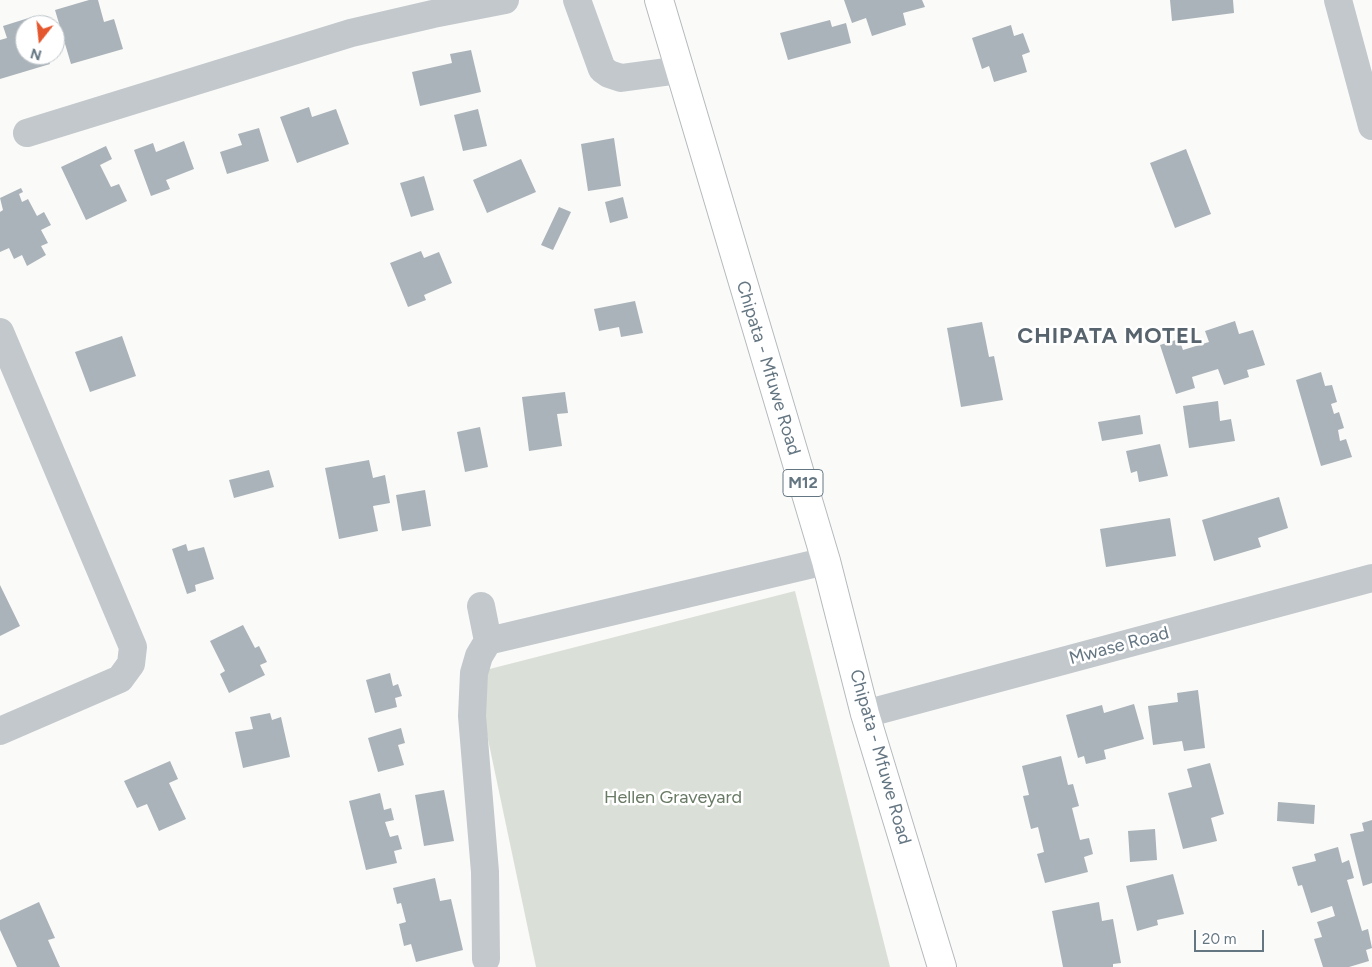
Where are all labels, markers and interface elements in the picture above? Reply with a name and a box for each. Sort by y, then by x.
north arrow [15,15,65,65]
text: N [28,44,44,64]
street label: Chipata - Mfuwe Road [731,278,805,458]
district label: CHIPATA MOTEL [1016,324,1204,350]
road number: M12 [783,469,823,496]
street label: Mwase Road [1067,622,1171,670]
street label: Chipata - Mfuwe Road [845,667,915,847]
park label: Hellen Graveyard [604,787,742,809]
scale bar [1197,920,1267,952]
text: 20 m [1202,930,1236,948]

